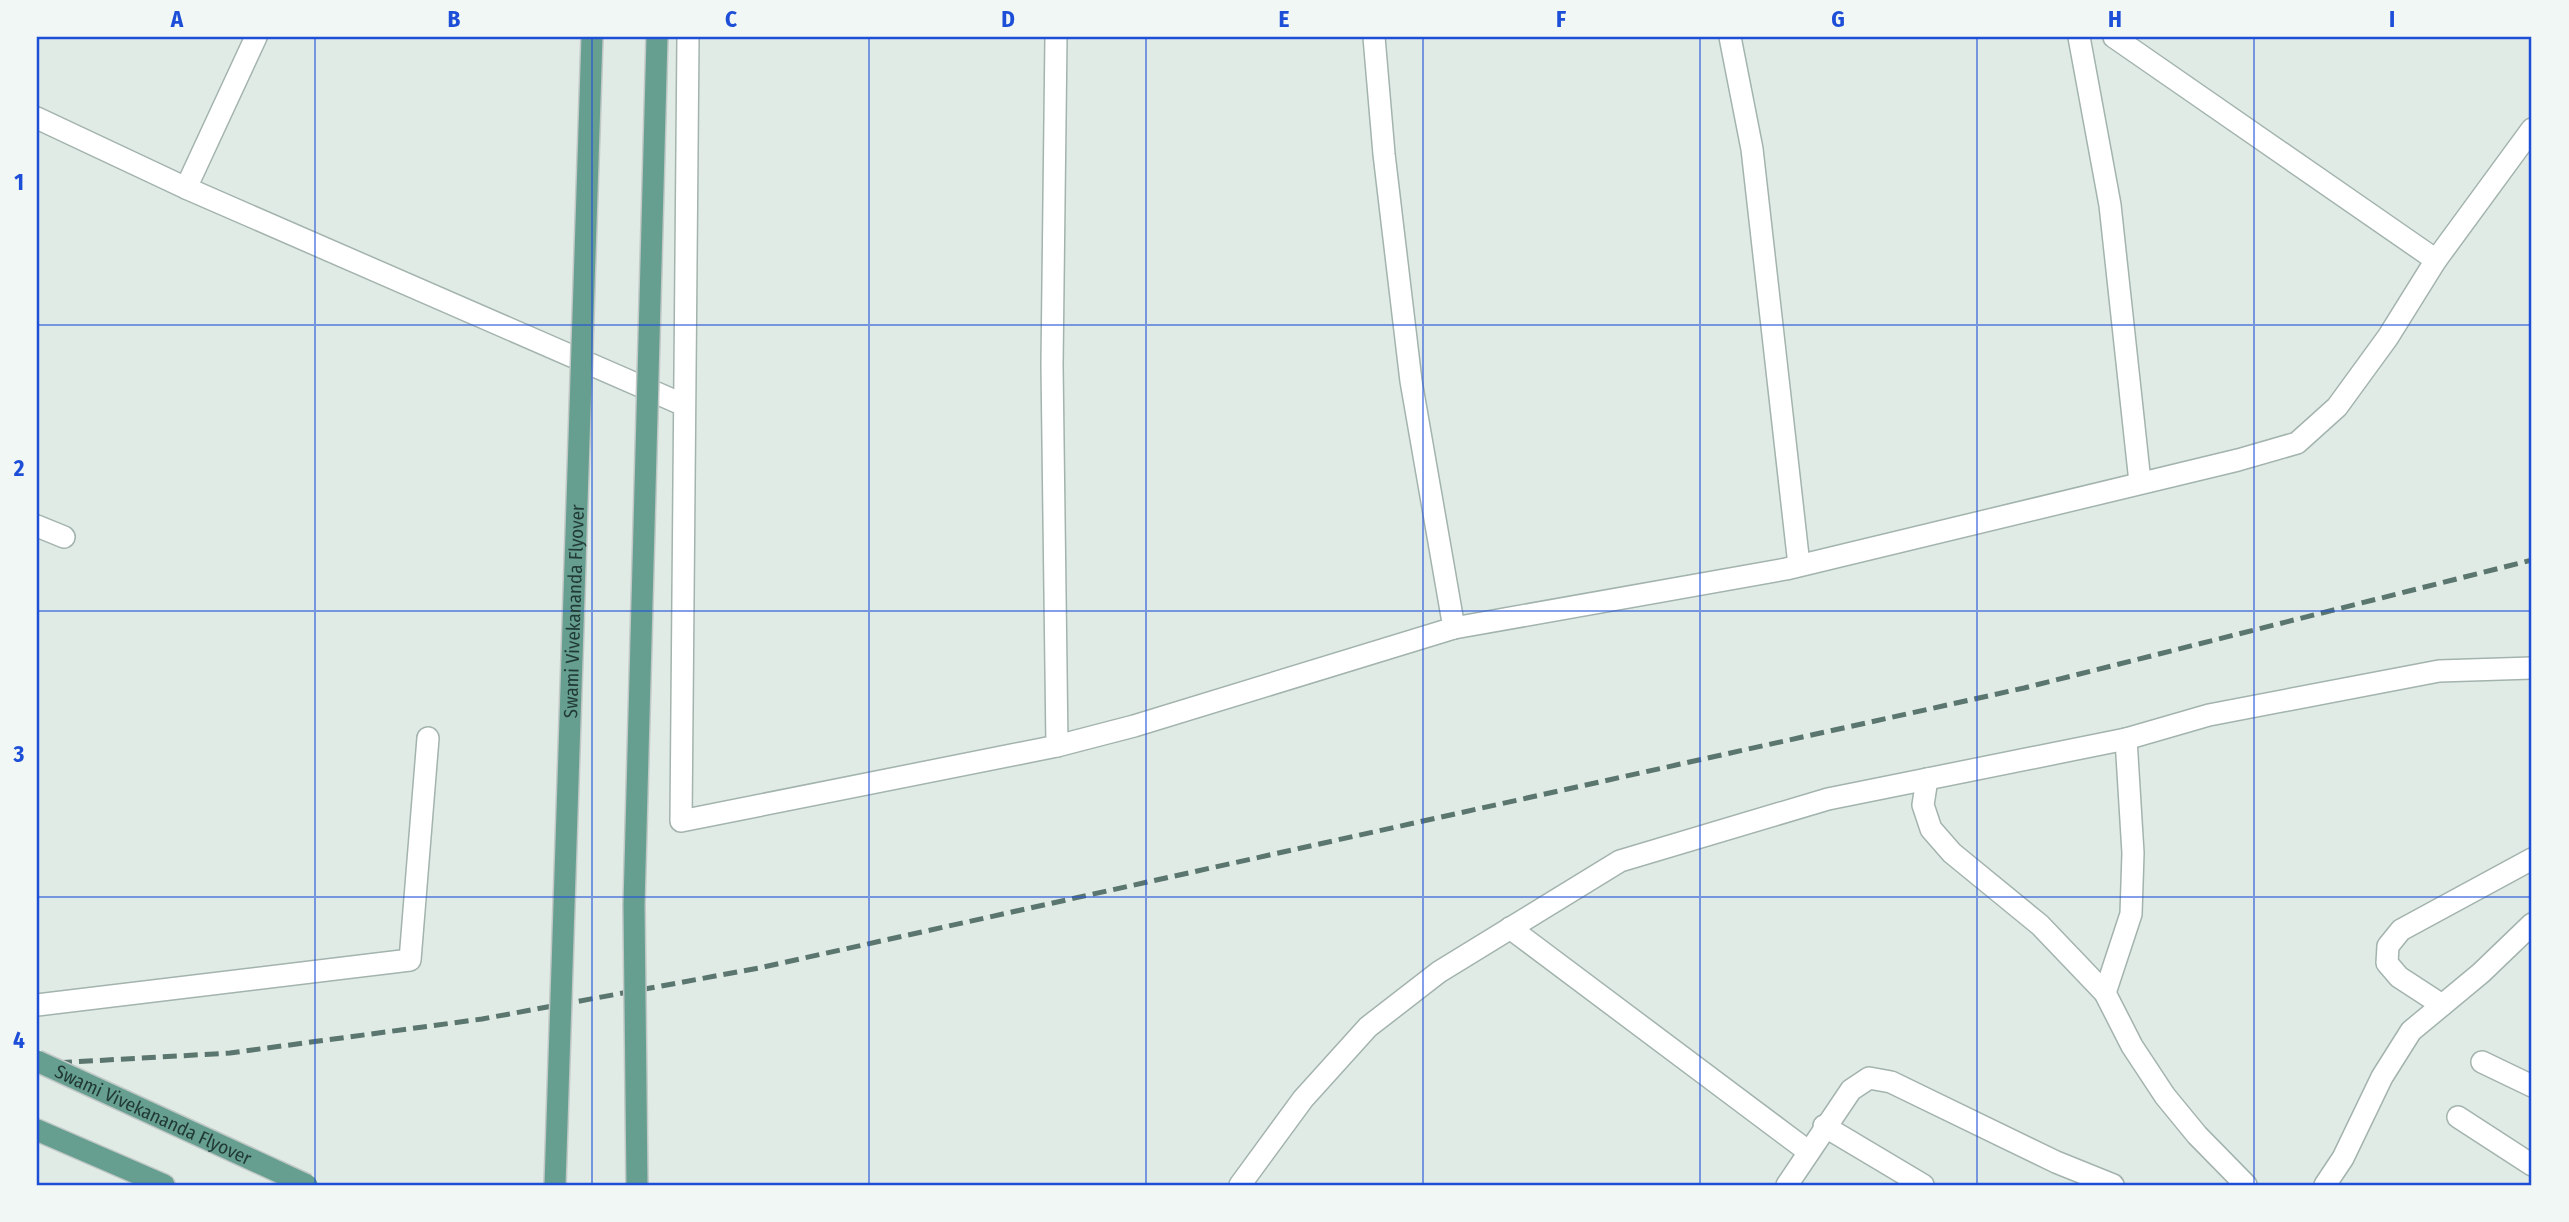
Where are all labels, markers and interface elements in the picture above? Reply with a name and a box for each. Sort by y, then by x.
text: A [170,5,184,33]
text: B [448,5,461,33]
text: C [725,5,737,33]
text: D [1001,5,1015,33]
text: E [1279,5,1290,33]
text: F [1556,5,1566,33]
text: G [1831,5,1845,33]
text: H [2108,5,2122,33]
text: I [2389,5,2395,33]
text: 1 [14,168,24,196]
text: 2 [13,454,25,482]
street label: Swami Vivekananda Flyover [559,504,588,719]
text: 3 [13,740,25,768]
text: 4 [13,1026,25,1054]
street label: Swami Vivekananda Flyover [51,1059,256,1170]

